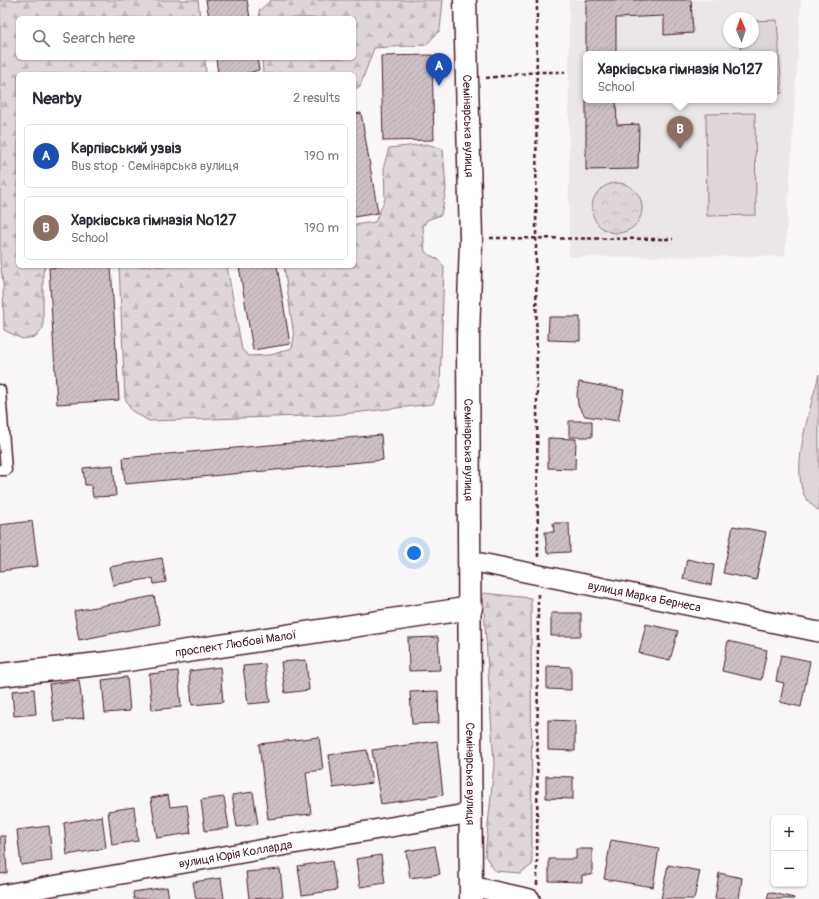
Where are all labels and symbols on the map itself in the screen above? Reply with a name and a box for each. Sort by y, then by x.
north arrow [723,12,759,48]
pin: A [426,53,452,86]
street label: Семінарська вулиця [459,75,476,178]
pin: B [667,116,693,149]
street label: Семінарська вулиця [460,399,476,502]
your location [404,543,424,563]
street label: вулиця Марка Бернеса [586,578,703,616]
street label: проспект Любові Малої [174,628,298,661]
street label: Семінарська вулиця [462,723,478,826]
street label: вулиця Юрія Колларда [178,837,294,872]

